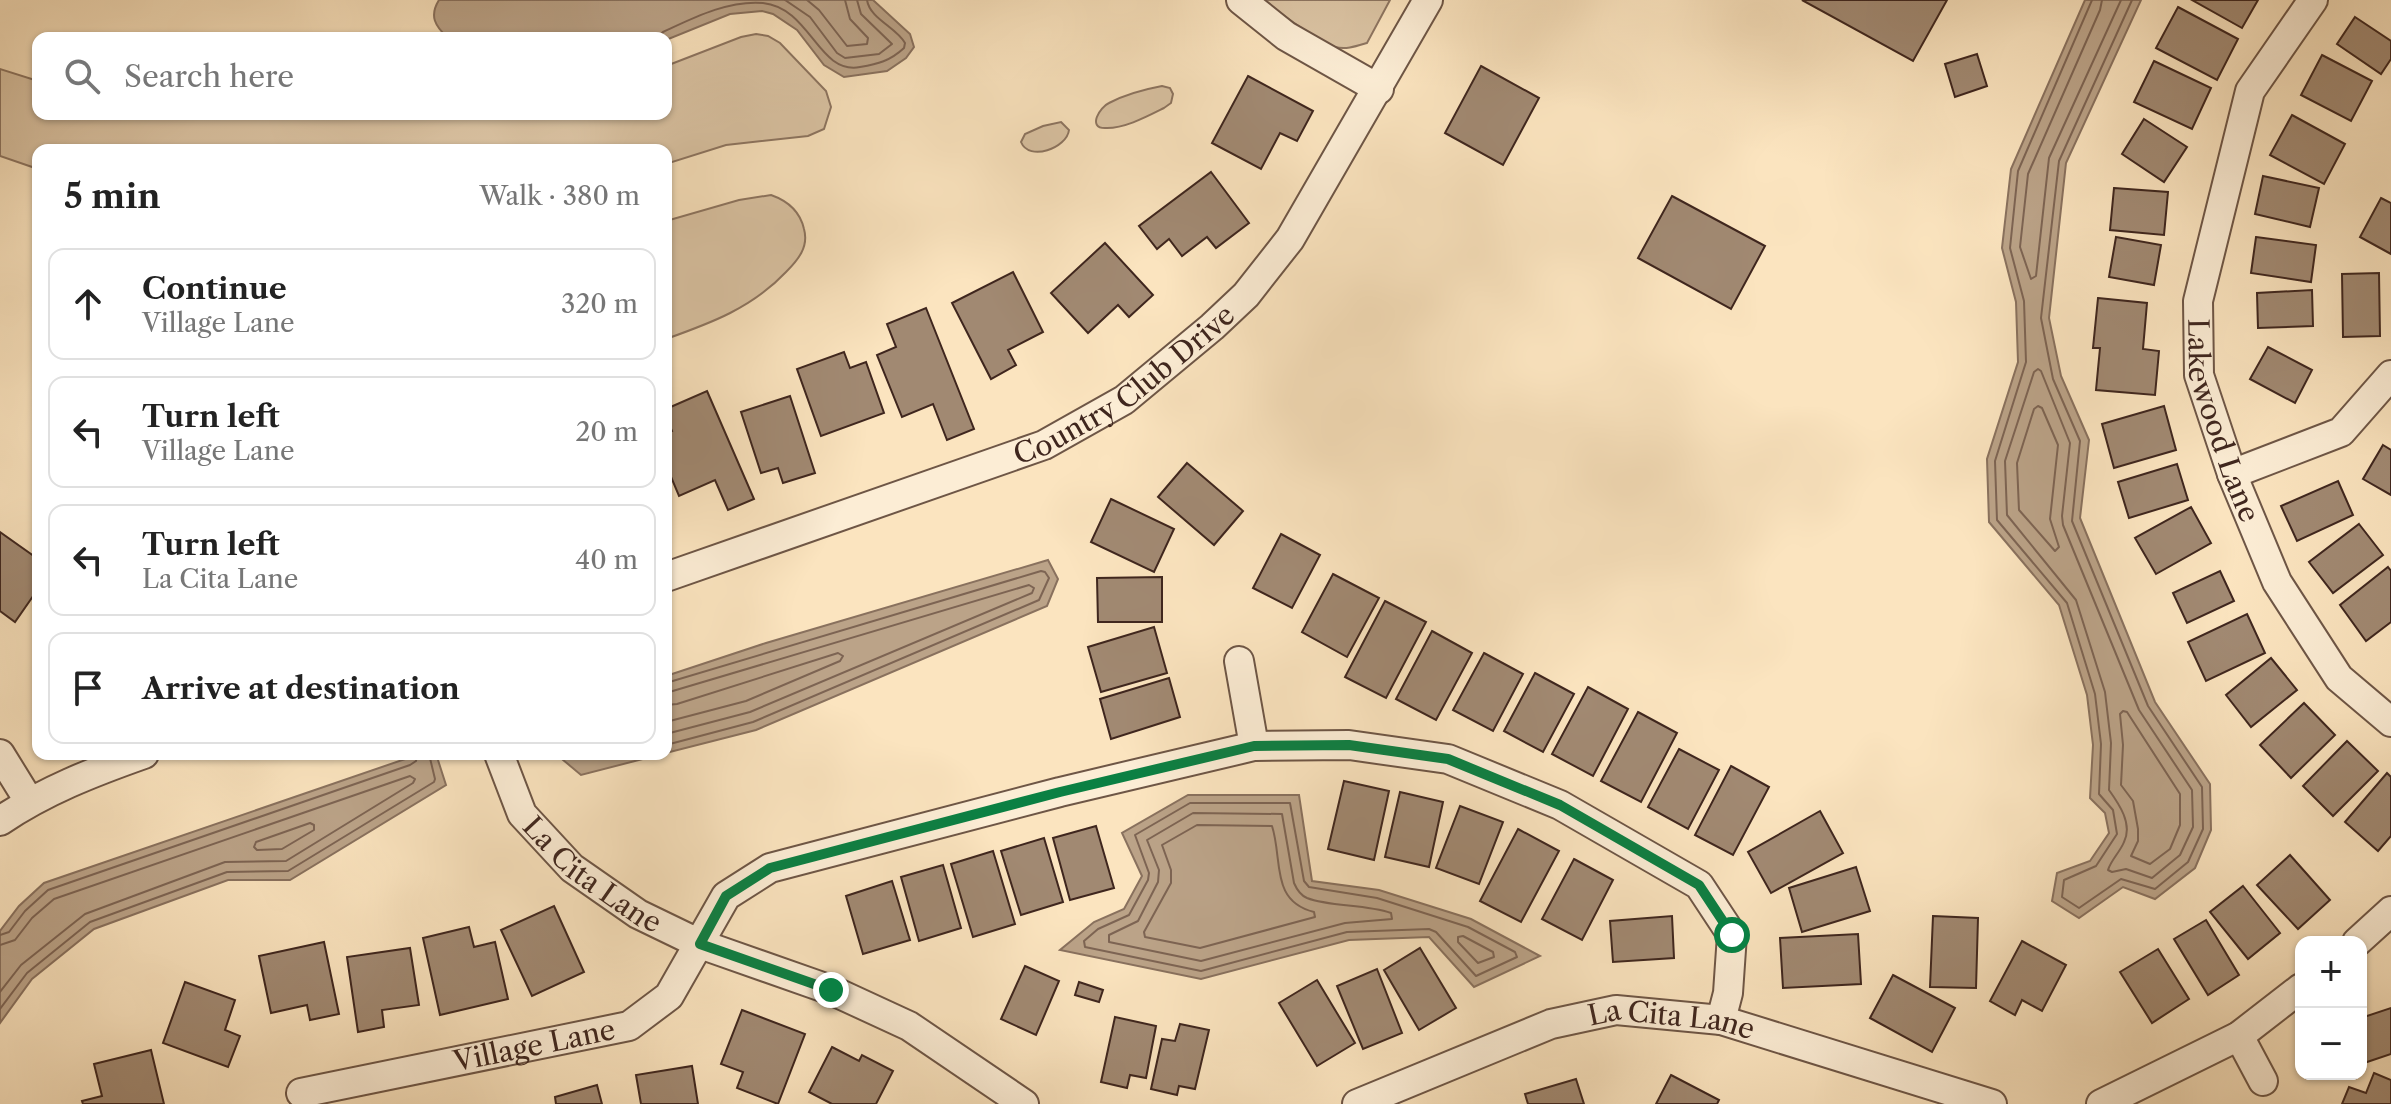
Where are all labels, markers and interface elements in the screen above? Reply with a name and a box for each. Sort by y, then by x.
search box [32,32,672,120]
icon: search [60,54,104,98]
text: Search here [124,58,294,95]
text: 5 min [64,175,161,217]
text: Walk · 380 m [479,180,640,212]
text: Continue [142,270,287,307]
icon: ahead [66,282,110,326]
text: 320 m [561,288,638,320]
street label: Country Club Drive [1009,298,1241,471]
text: Village Lane [142,307,295,339]
street label: Lakewood Lane [2181,318,2267,527]
text: Turn left [142,398,279,435]
icon: left [66,410,110,454]
text: 20 m [575,416,638,448]
text: Village Lane [142,435,295,467]
text: Turn left [142,526,279,563]
icon: left [66,538,110,582]
text: 40 m [575,544,638,576]
text: La Cita Lane [142,563,298,595]
icon: arrive [66,666,110,710]
text: Arrive at destination [142,670,460,707]
street label: La Cita Lane [516,809,667,940]
route start [1714,917,1750,953]
map controls [2295,936,2367,1080]
button: + [2295,936,2367,1008]
route end [813,972,849,1008]
street label: La Cita Lane [1584,992,1759,1046]
button: − [2295,1008,2367,1080]
street label: Village Lane [449,1012,618,1079]

